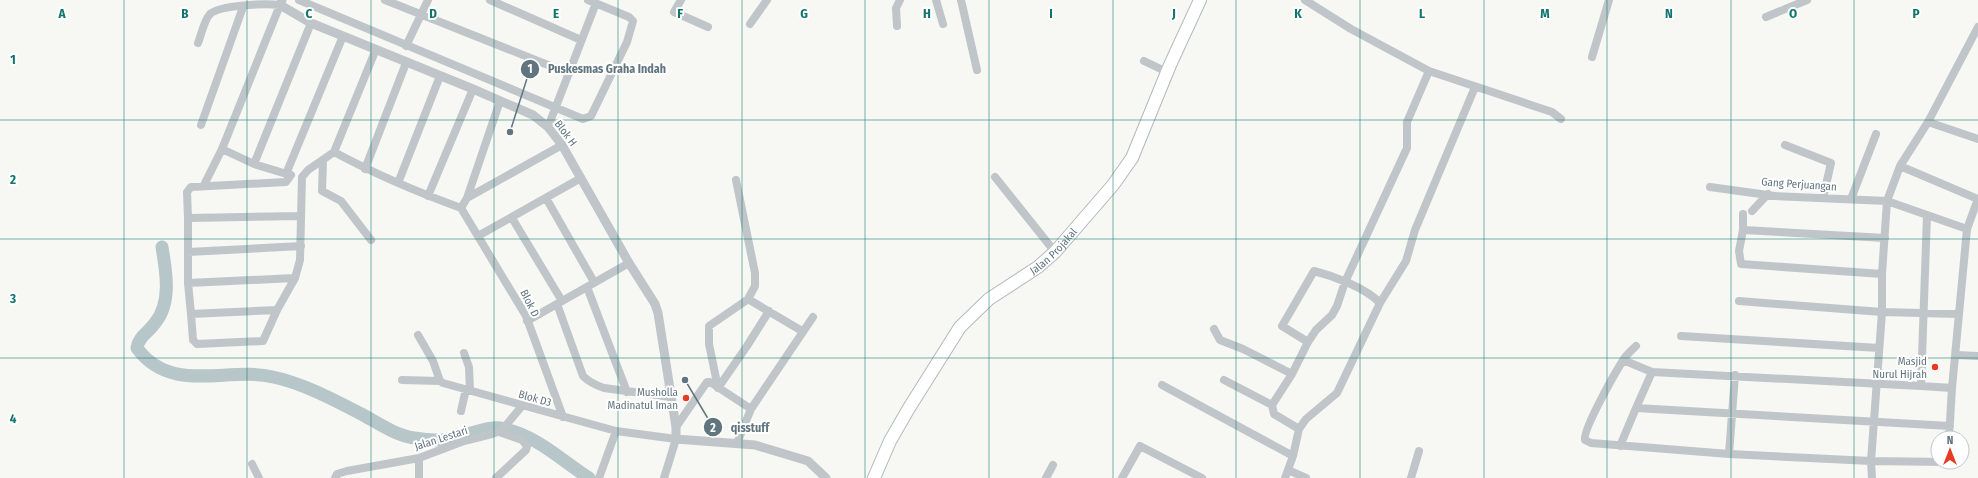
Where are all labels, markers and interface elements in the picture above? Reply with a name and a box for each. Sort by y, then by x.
text: A [57,6,66,21]
text: B [181,6,189,21]
text: C [306,6,313,21]
text: D [429,6,437,21]
text: E [553,6,559,21]
text: F [677,6,683,21]
text: G [800,6,808,21]
text: H [923,6,931,21]
text: I [1049,6,1053,21]
text: J [1171,6,1176,21]
text: K [1294,6,1302,21]
text: L [1419,6,1425,21]
text: M [1540,6,1550,21]
text: N [1665,6,1673,21]
text: O [1789,6,1797,21]
text: P [1912,6,1920,21]
text: 1 [10,52,16,67]
callout: Puskesmas Graha Indah [520,57,674,81]
text: 1 [527,62,533,76]
text: Puskesmas Graha Indah [548,62,666,76]
street label: Blok H [552,118,580,149]
text: 2 [9,172,16,187]
street label: Gang Perjuangan [1761,175,1837,194]
street label: Jalan Projakal [1028,225,1080,278]
street label: Blok D [517,287,542,319]
text: 3 [9,291,16,306]
place label: Masjid Nurul Hijrah [1873,355,1927,381]
marker: Masjid Nurul Hijrah [1930,362,1940,372]
place label: Musholla Madinatul Iman [608,386,678,412]
street label: Blok D3 [517,388,553,409]
marker: Musholla Madinatul Iman [681,393,691,403]
text: 4 [10,411,17,426]
callout: qisstuff [703,415,777,439]
text: 2 [709,421,716,435]
text: qisstuff [731,421,770,435]
street label: Jalan Lestari [413,424,470,453]
north arrow [1930,430,1970,470]
text: N [1947,434,1953,447]

